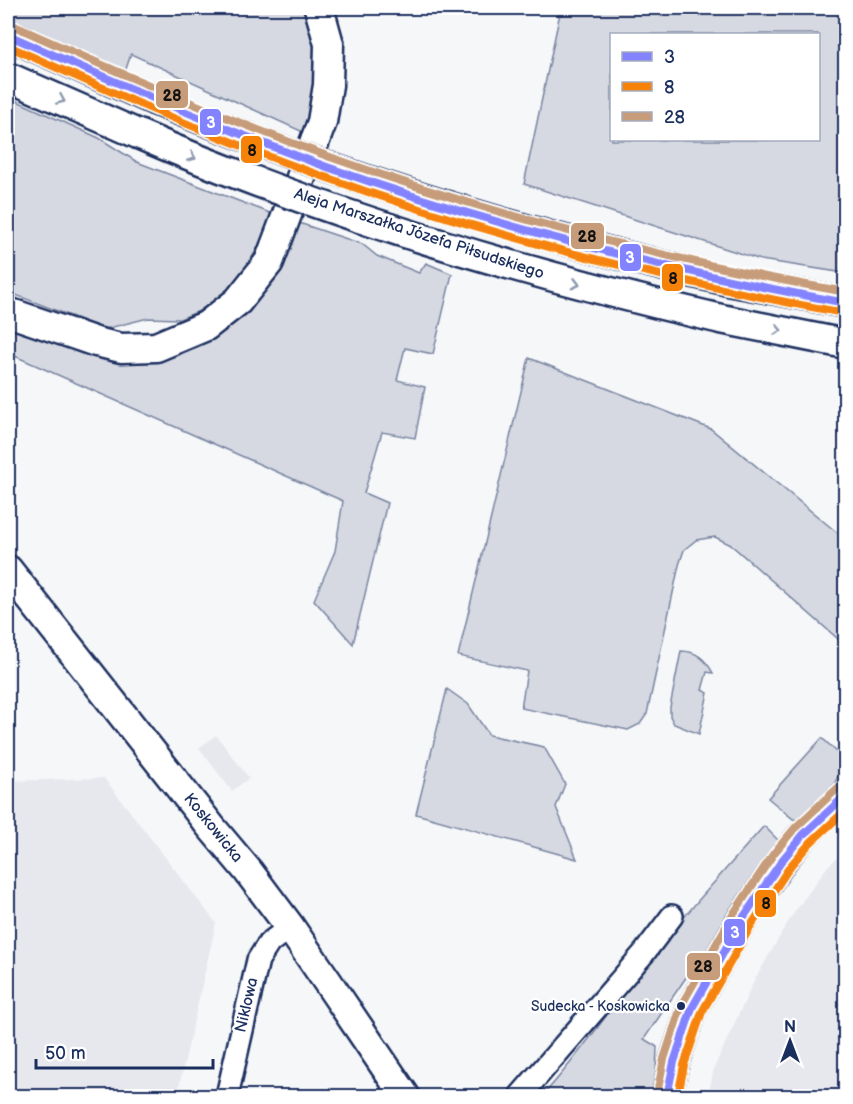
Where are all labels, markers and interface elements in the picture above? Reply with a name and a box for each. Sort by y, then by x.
legend [610,33,820,141]
text: 3 [664,47,675,68]
text: 8 [664,77,675,98]
line badge: 28 [155,80,189,109]
text: 28 [162,87,182,106]
one-way arrow [55,93,66,105]
text: 28 [664,107,685,128]
line badge: 3 [199,108,222,136]
text: 3 [206,114,216,133]
line badge: 8 [240,135,263,164]
text: 8 [247,142,257,161]
one-way arrow [186,150,197,162]
street label: Aleja Marszałka Józefa Piłsudskiego [292,185,546,283]
line badge: 28 [570,222,605,250]
text: 28 [577,228,597,247]
line badge: 3 [619,243,642,272]
text: 3 [625,249,635,268]
line badge: 8 [661,263,684,292]
text: 8 [668,270,678,289]
one-way arrow [571,276,581,289]
one-way arrow [773,323,783,336]
street label: Koskowicka [179,790,247,866]
line badge: 8 [754,889,777,918]
text: 8 [761,895,771,914]
line badge: 3 [723,918,746,947]
text: 3 [730,924,740,943]
line badge: 28 [686,952,721,981]
text: 28 [693,958,713,977]
street label: Niklowa [231,976,263,1034]
place label: Sudecka - Koskowicka [531,998,670,1015]
marker: Sudecka - Koskowicka [675,1000,687,1012]
north arrow [760,1011,820,1071]
text: N [784,1018,796,1037]
scale bar [36,1032,213,1070]
text: 50 m [45,1043,86,1064]

